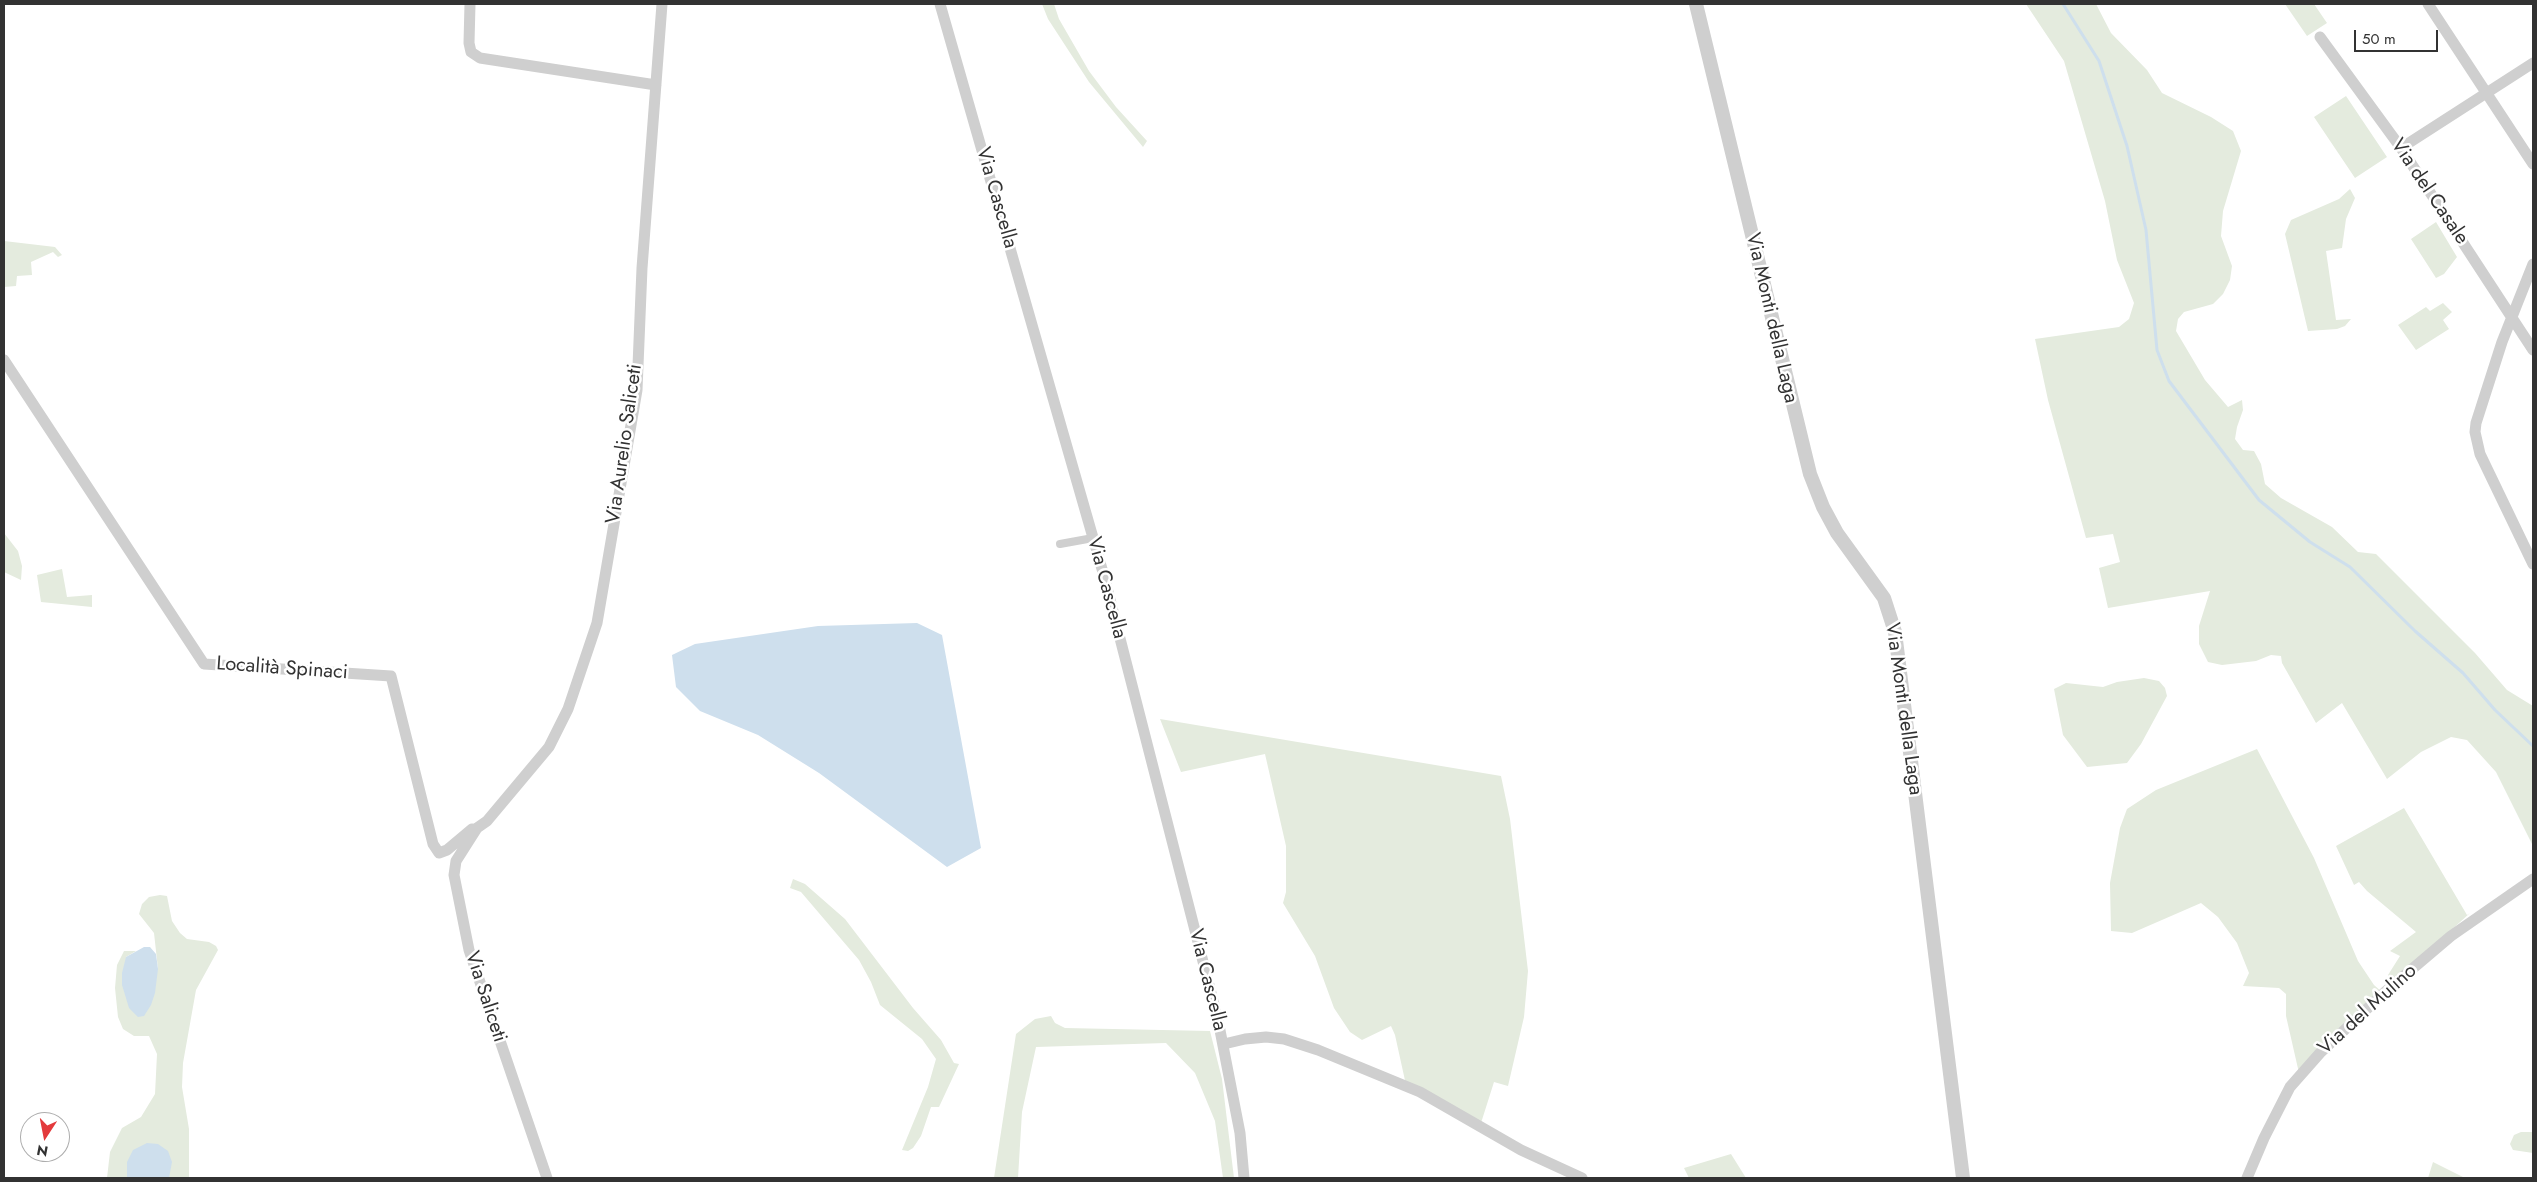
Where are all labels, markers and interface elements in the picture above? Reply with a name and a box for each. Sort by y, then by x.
scale bar [2357,20,2441,52]
text: 50 m [2362,28,2396,50]
street label: Via del Casale [2385,135,2473,249]
street label: Via Cascella [970,145,1022,251]
street label: Via Monti della Laga [1740,231,1802,405]
street label: Via Aurelio Saliceti [602,363,648,525]
street label: Via Cascella [1081,535,1131,641]
street label: Via Monti della Laga [1879,621,1927,797]
street label: Località Spinaci [215,652,349,686]
street label: Via Cascella [1183,927,1231,1033]
street label: Via Saliceti [459,948,511,1046]
street label: Via del Mulino [2314,960,2422,1060]
north arrow [20,1112,70,1162]
text: N [35,1140,50,1162]

